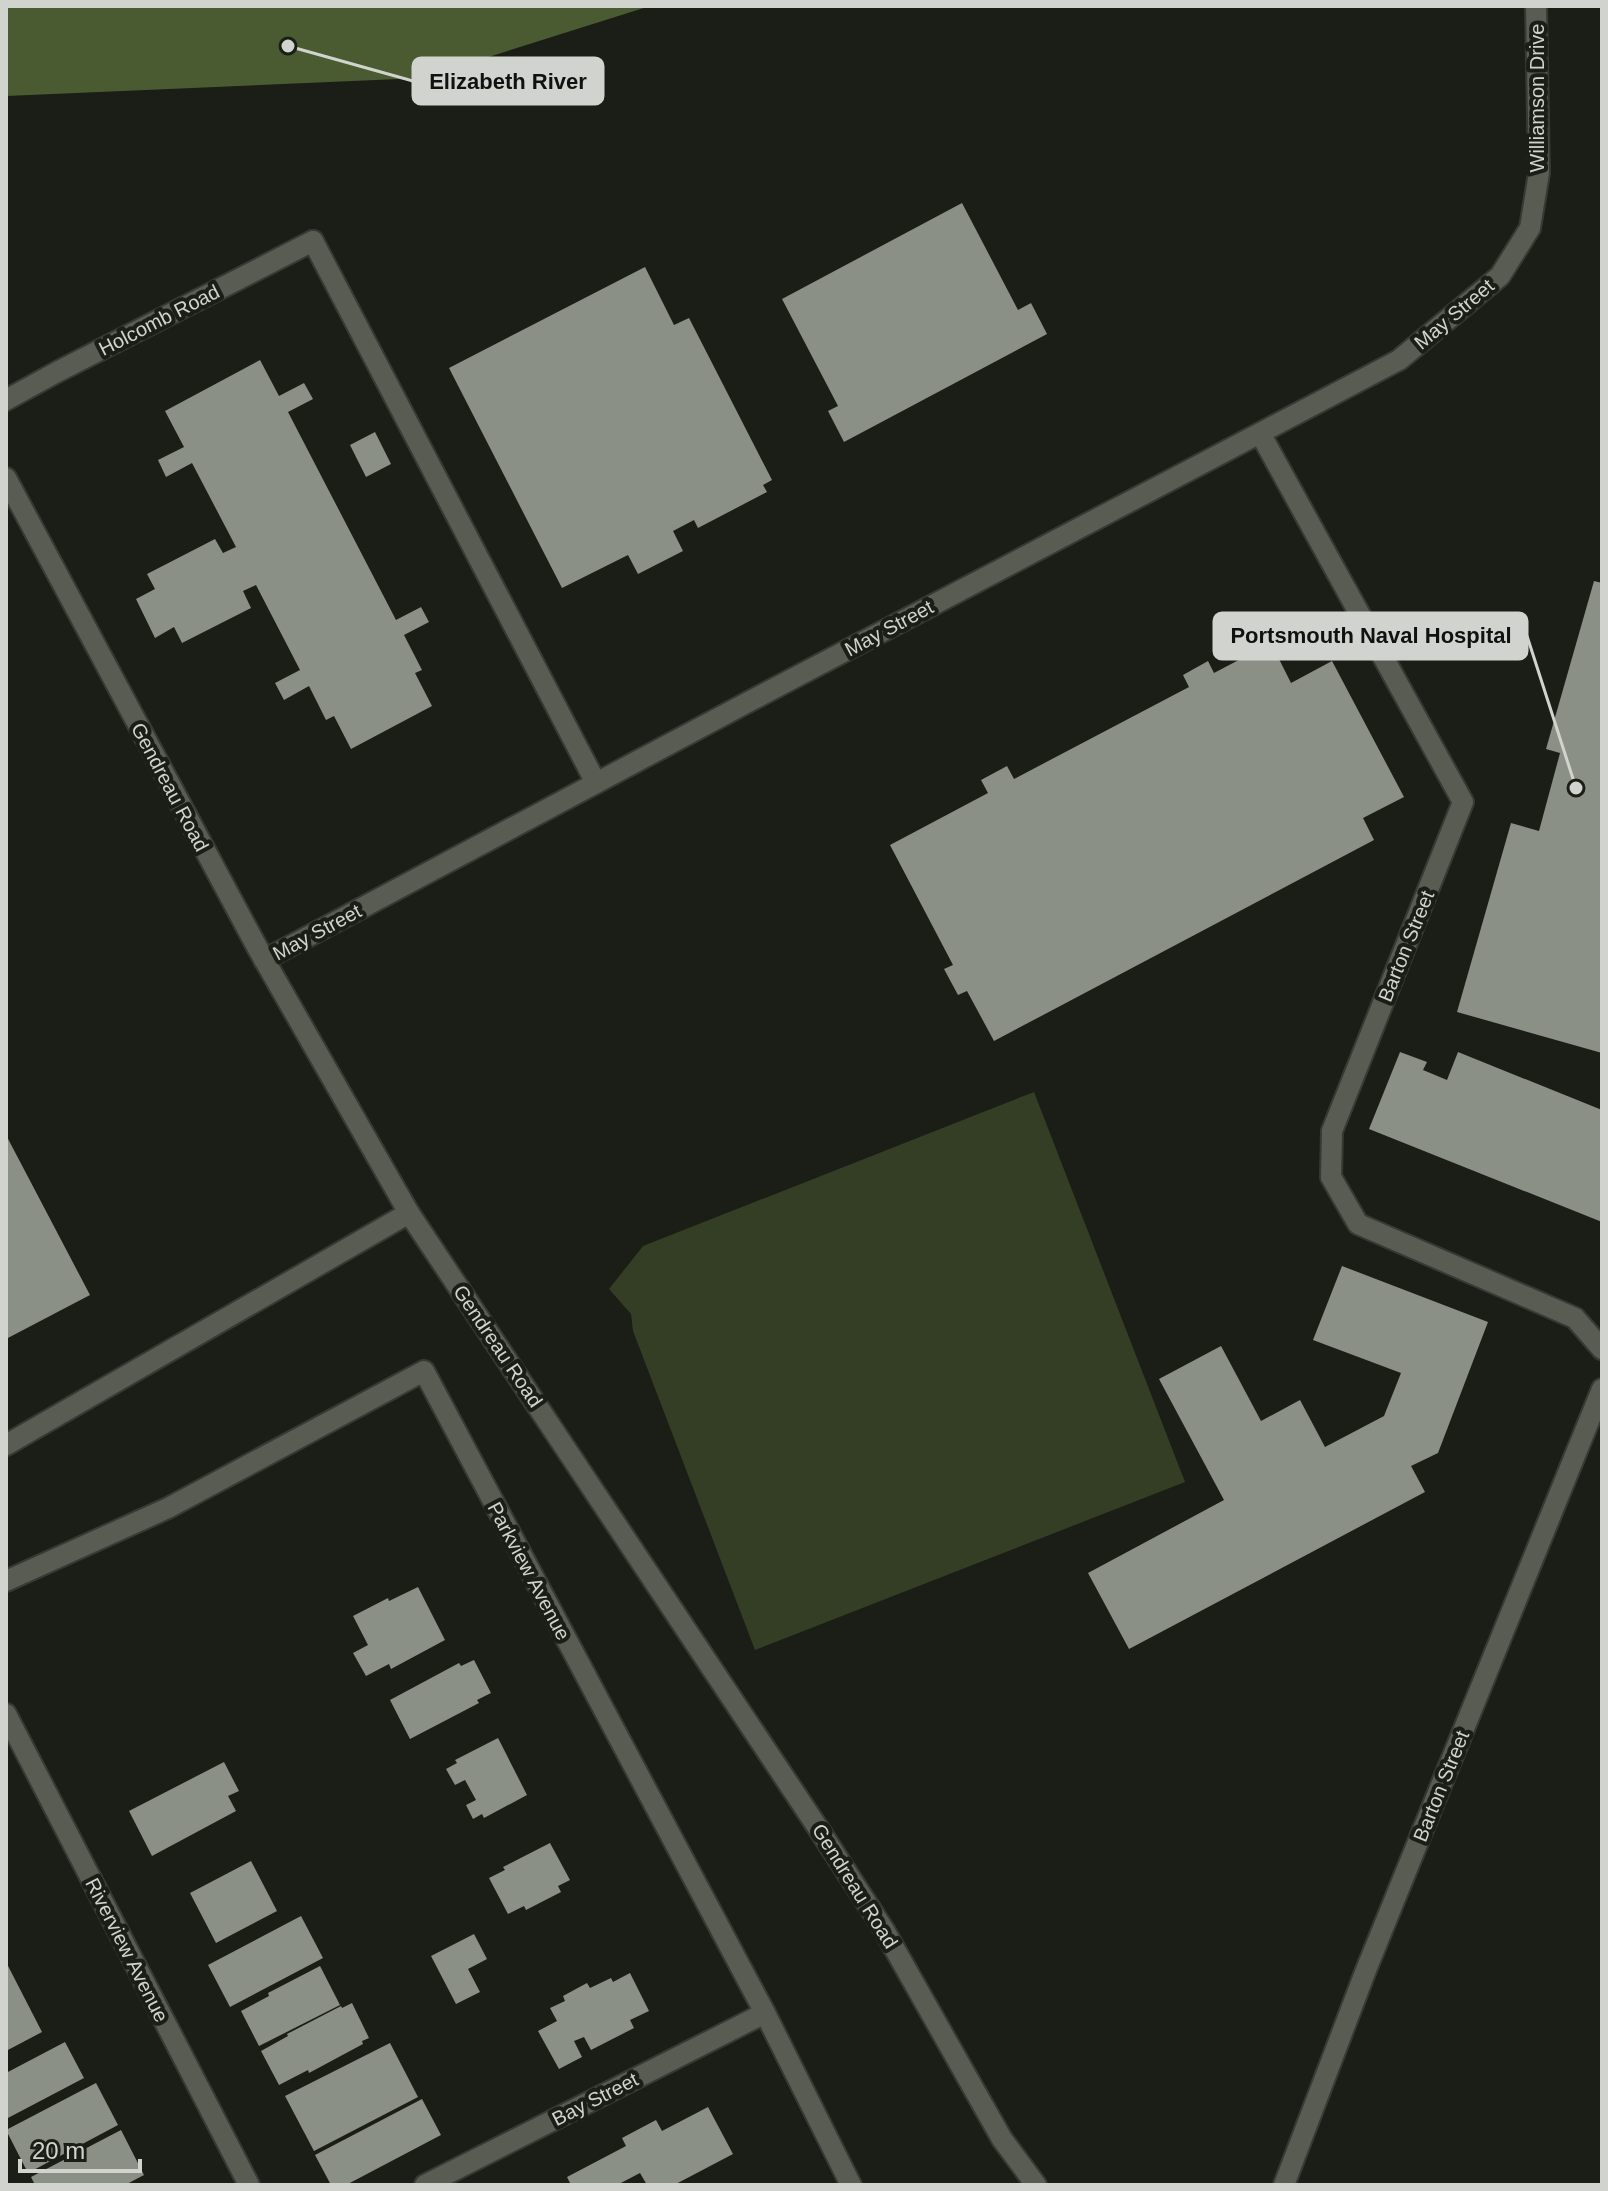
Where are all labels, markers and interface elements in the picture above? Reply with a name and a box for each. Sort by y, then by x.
street label: Williamson Drive [1526,24,1548,172]
callout: Elizabeth River [413,58,603,104]
text: Elizabeth River [429,69,587,94]
street label: May Street [1410,274,1498,354]
street label: Holcomb Road [95,280,223,360]
street label: May Street [841,595,937,660]
callout: Portsmouth Naval Hospital [1214,613,1527,659]
text: Portsmouth Naval Hospital [1230,623,1512,648]
street label: Gendreau Road [127,719,213,855]
street label: Barton Street [1374,887,1438,1005]
street label: May Street [269,899,365,964]
street label: Gendreau Road [449,1281,547,1411]
street label: Parkview Avenue [483,1498,575,1644]
street label: Barton Street [1409,1727,1473,1845]
street label: Gendreau Road [808,1820,902,1952]
street label: Riverview Avenue [81,1874,173,2026]
street label: Bay Street [548,2068,642,2130]
scale bar [20,2123,140,2173]
text: 20 m [32,2137,85,2164]

